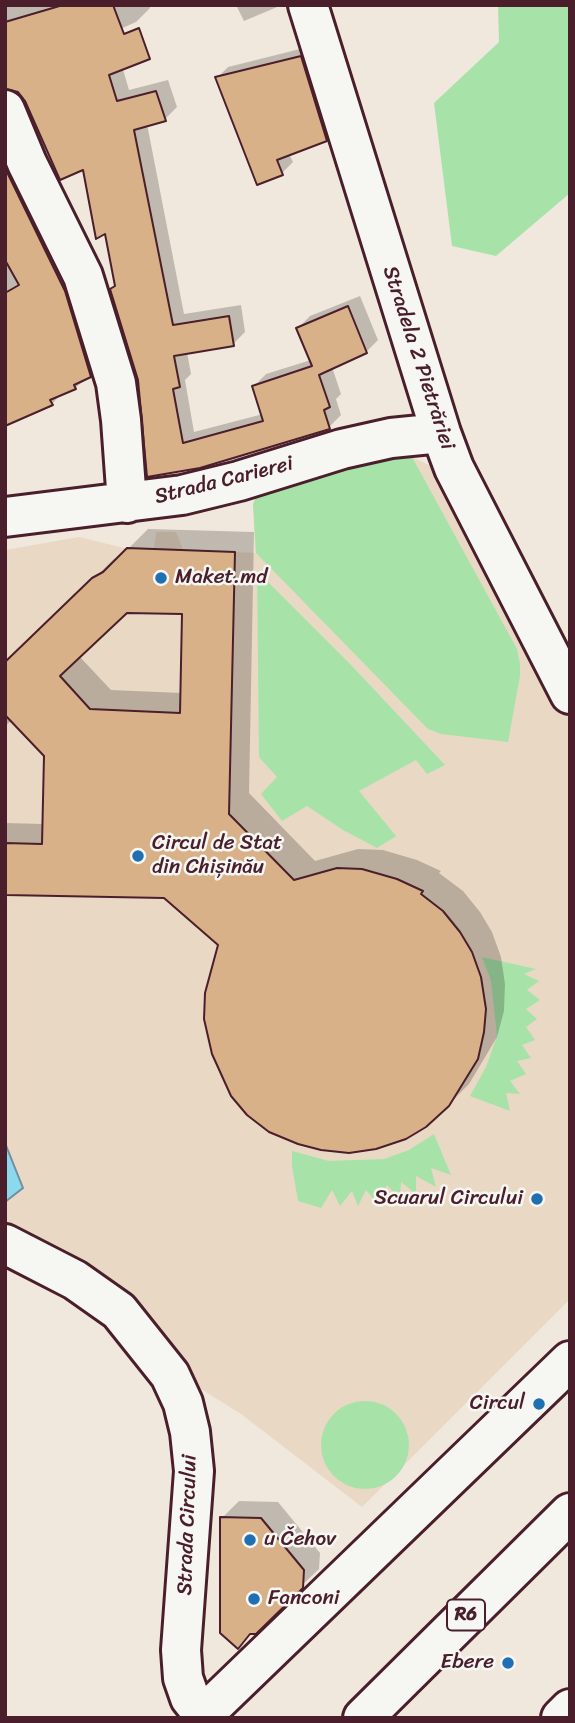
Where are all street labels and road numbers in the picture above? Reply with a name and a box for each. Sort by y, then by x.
street label: Stradela 2 Pietrăriei [376,263,460,453]
street label: Strada Carierei [152,452,296,510]
street label: Strada Circului [173,1454,203,1596]
road number: R6 [447,1600,485,1630]

